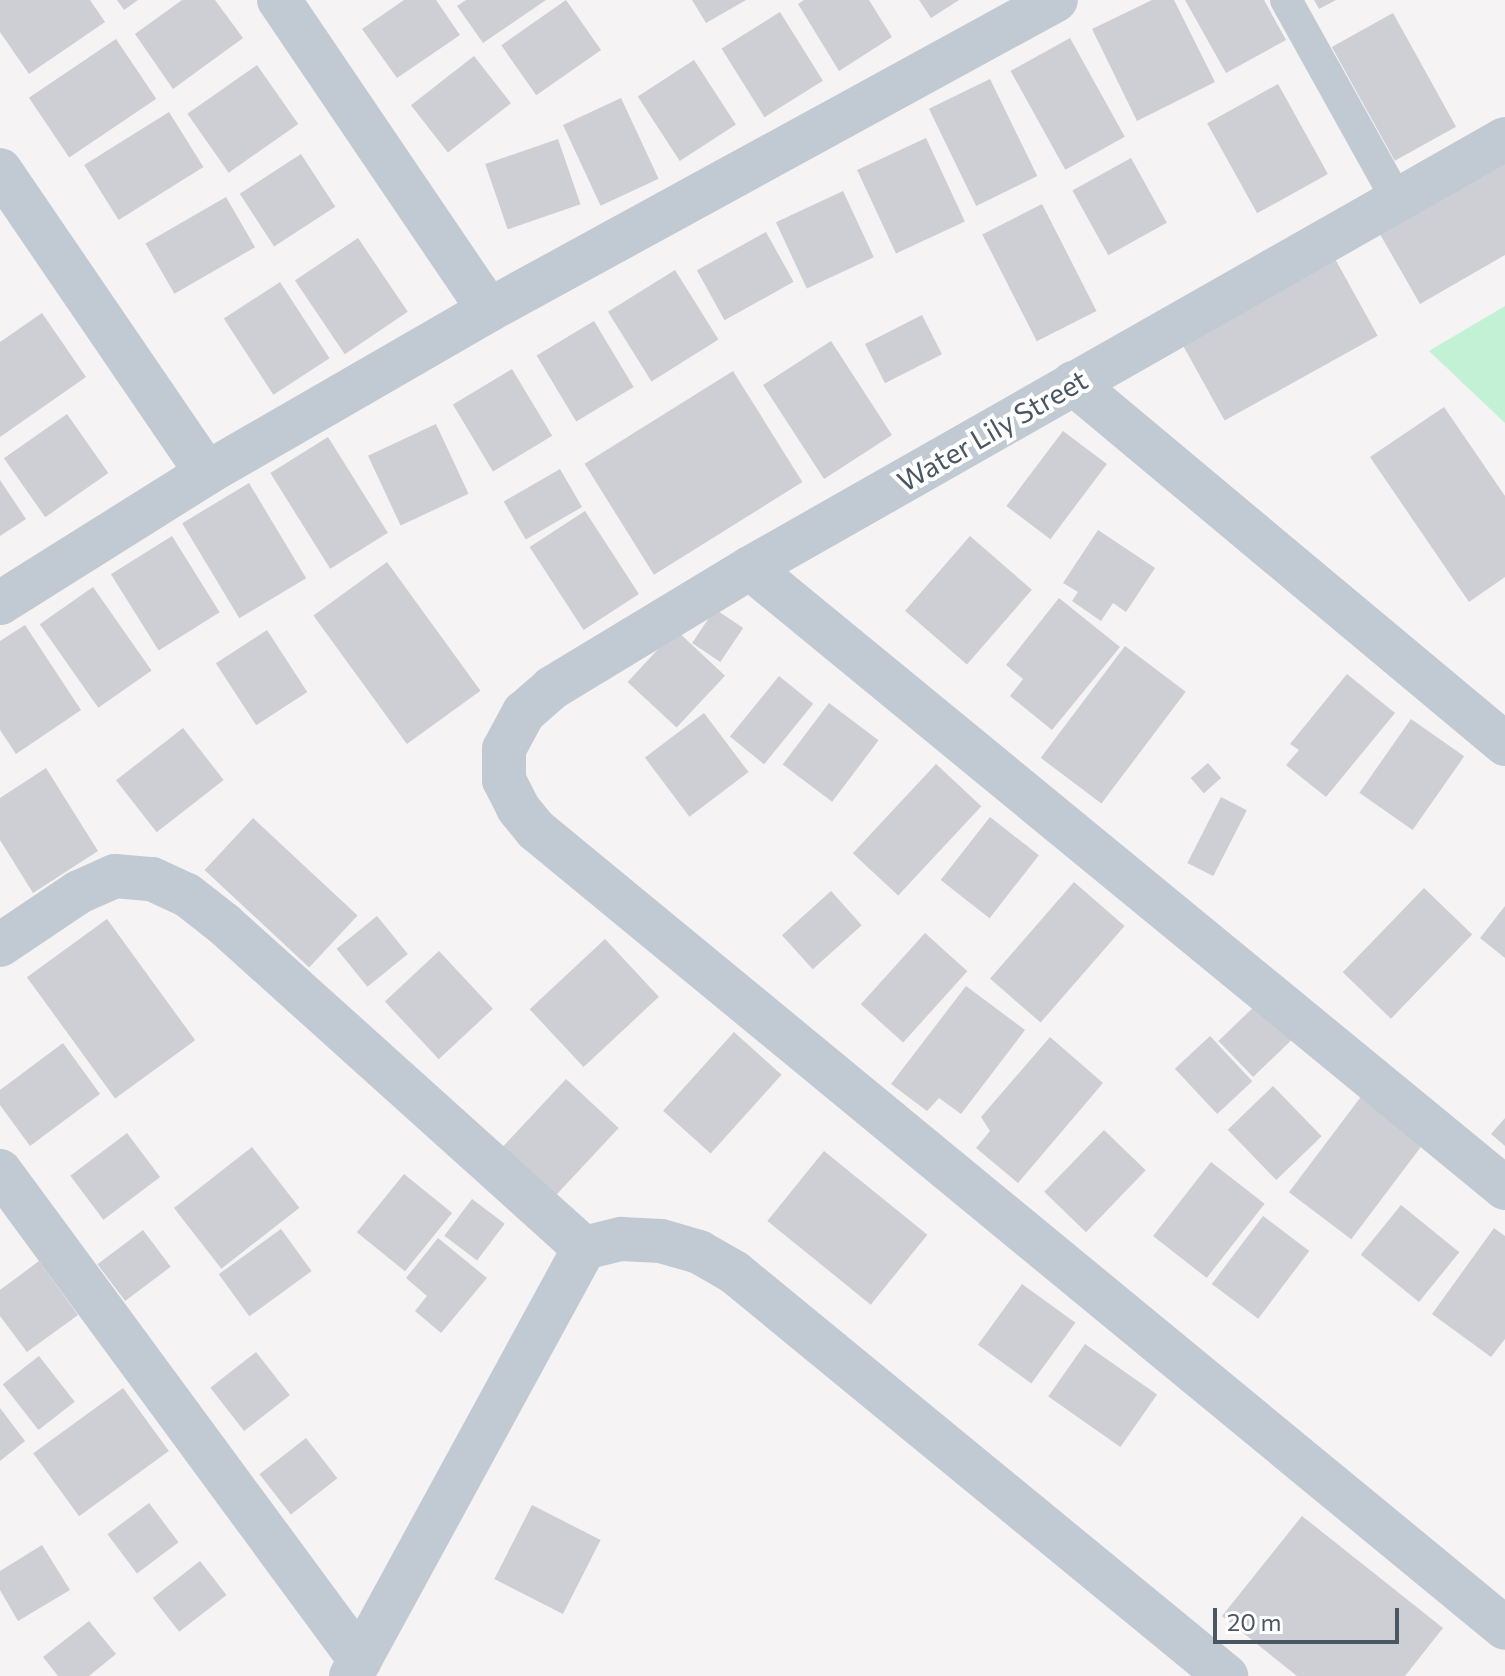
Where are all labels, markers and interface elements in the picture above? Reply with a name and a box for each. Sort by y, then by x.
street label: Water Lily Street [891,362,1093,498]
scale bar [1217,1592,1403,1642]
text: 20 m [1227,1607,1281,1636]

